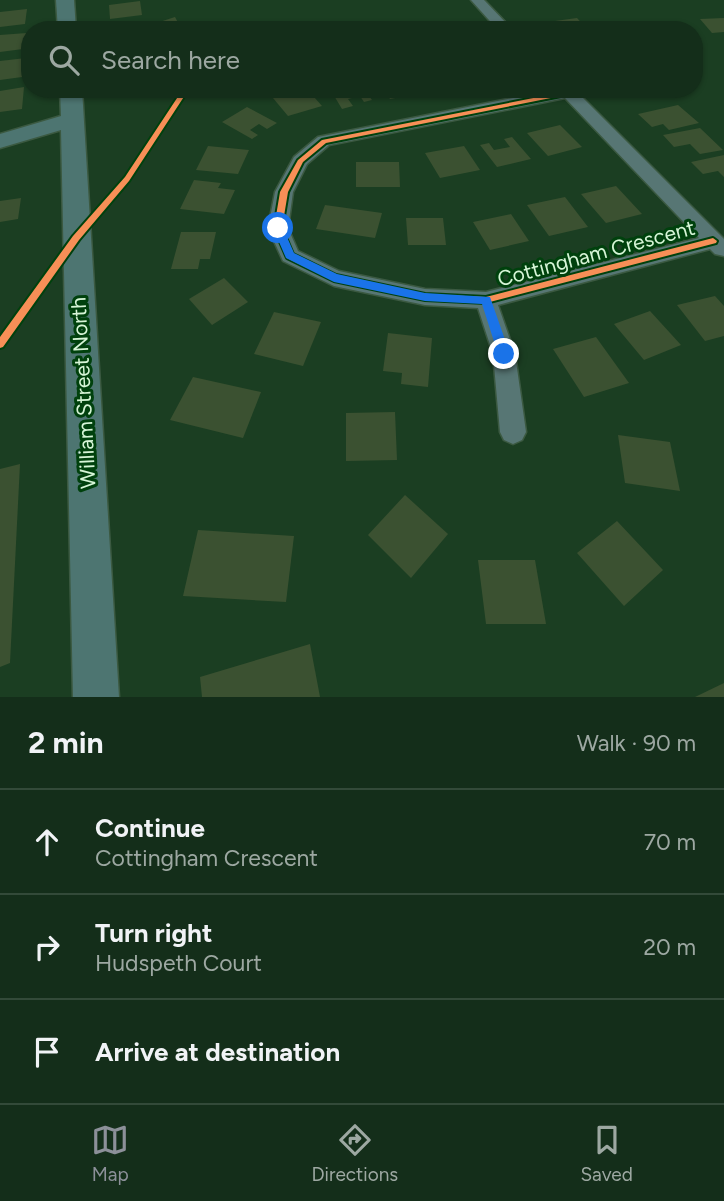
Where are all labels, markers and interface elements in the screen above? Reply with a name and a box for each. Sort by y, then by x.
search box [21,21,703,98]
icon: search [45,41,83,79]
text: Search here [101,44,240,76]
route start [262,212,293,243]
street label: Cottingham Crescent [494,215,698,291]
street label: William Street North [65,296,101,490]
route end [488,338,519,369]
text: 2 min [28,724,104,761]
text: Walk · 90 m [577,729,696,757]
text: Continue [95,812,205,844]
icon: ahead [28,823,66,861]
text: 70 m [644,828,696,856]
text: Cottingham Crescent [95,844,318,872]
text: Turn right [95,917,212,949]
icon: right [28,928,66,966]
text: 20 m [643,933,696,961]
text: Hudspeth Court [95,949,262,977]
icon: arrive [28,1033,66,1071]
text: Arrive at destination [95,1036,340,1068]
tab: Map [91,1121,129,1186]
tab: Directions [311,1121,398,1186]
tab: Saved [580,1121,633,1186]

